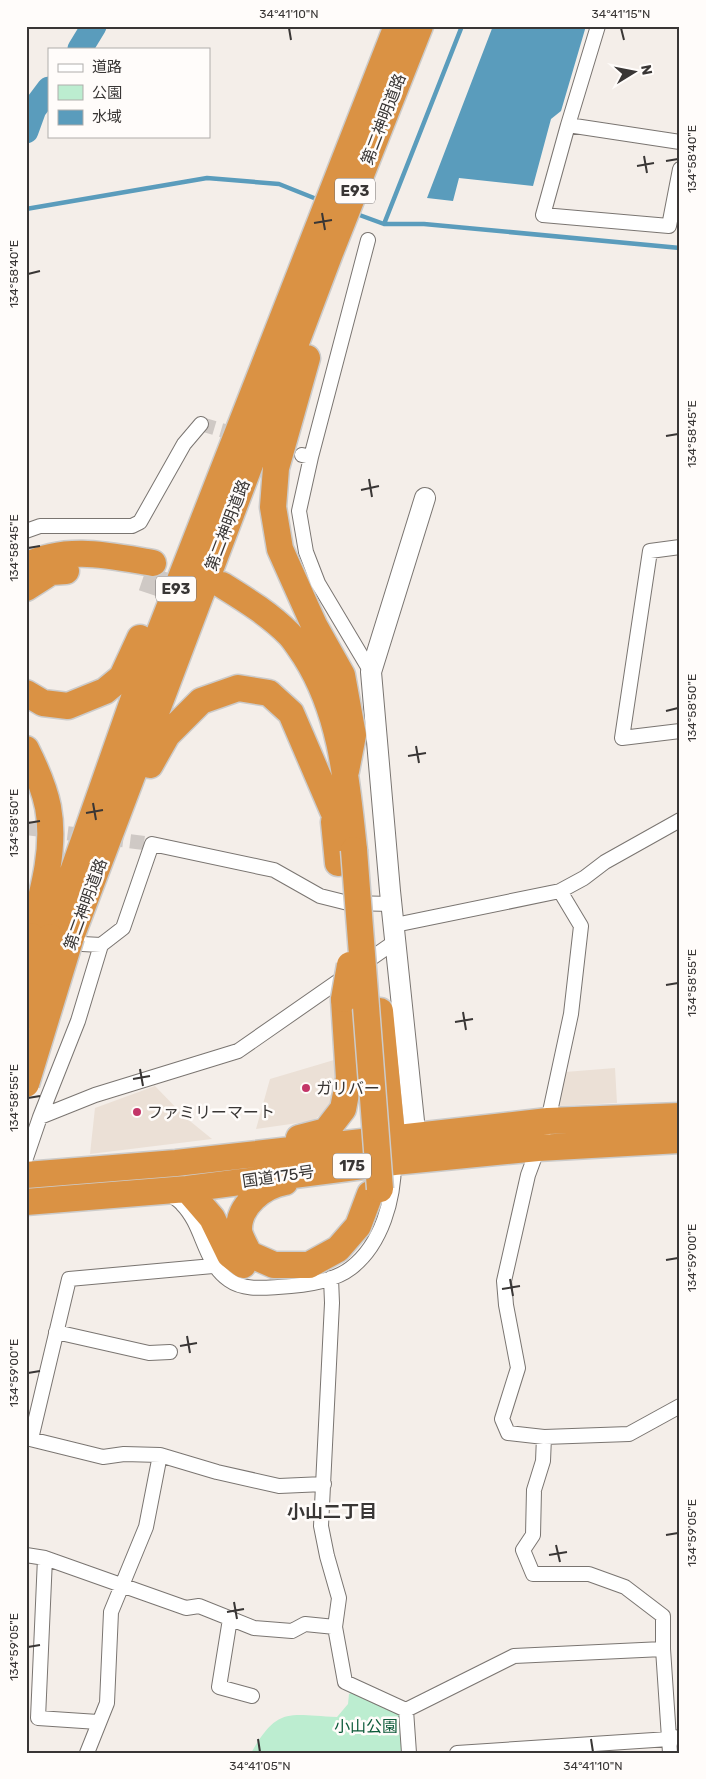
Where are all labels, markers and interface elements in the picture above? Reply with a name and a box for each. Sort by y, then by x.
text: 34°41'10"N [259,7,319,21]
text: 34°41'15"N [592,7,650,21]
legend [48,48,210,138]
north arrow [608,48,658,98]
text: 道路 [92,58,122,76]
text: N [637,63,656,76]
street label: 第二神明道路 [357,71,410,167]
text: 公園 [92,84,122,102]
text: 水域 [92,108,122,126]
text: 134°58'40"E [685,125,699,193]
road number: E93 [335,178,375,204]
text: 134°58'40"E [7,240,21,308]
text: 134°58'45"E [685,400,699,468]
street label: 第二神明道路 [201,477,254,573]
text: 134°58'45"E [7,514,21,582]
road number: E93 [156,576,196,602]
text: 134°58'50"E [685,674,699,742]
text: 134°58'50"E [7,789,21,857]
street label: 第二神明道路 [60,856,111,953]
text: 134°58'55"E [685,949,699,1017]
text: 134°58'55"E [7,1064,21,1132]
place label: ガリバー [316,1079,380,1098]
marker: ガリバー [300,1082,312,1094]
place label: ファミリーマート [147,1103,275,1122]
marker: ファミリーマート [131,1106,143,1118]
road number: 175 [333,1154,371,1178]
street label: 国道175号 [241,1162,315,1191]
text: 134°59'00"E [685,1224,699,1292]
text: 134°59'00"E [7,1339,21,1407]
text: 134°59'05"E [685,1499,699,1567]
district label: 小山二丁目 [287,1501,377,1523]
text: 134°59'05"E [7,1613,21,1681]
park label: 小山公園 [334,1717,398,1736]
text: 34°41'05"N [229,1759,291,1773]
text: 34°41'10"N [563,1759,623,1773]

